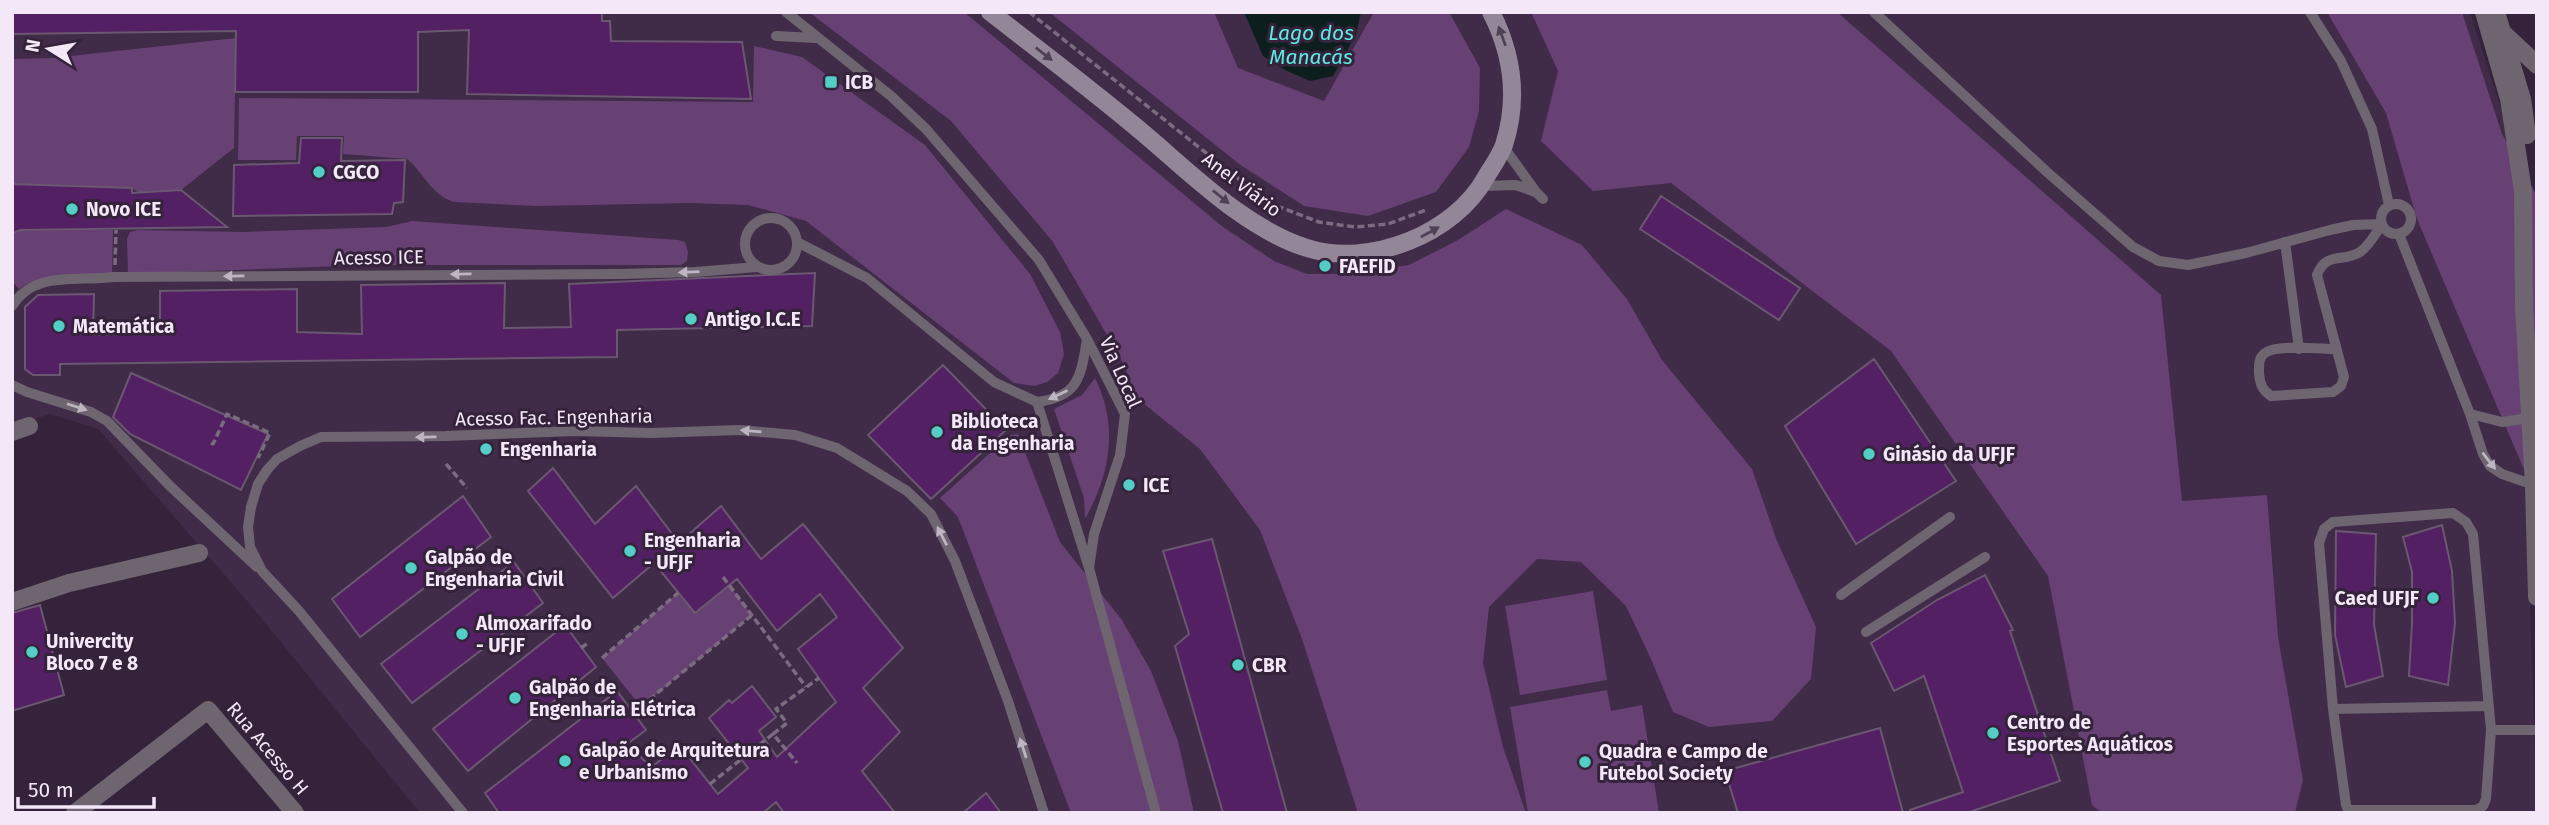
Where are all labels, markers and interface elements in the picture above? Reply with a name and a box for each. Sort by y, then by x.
north arrow [14,14,84,84]
water label: Lago dos Manacás [1268,20,1354,70]
one-way arrow [1496,26,1507,47]
text: N [20,37,45,54]
one-way arrow [1034,47,1052,62]
place label: ICB [845,71,873,94]
marker: ICB [823,74,839,90]
street label: Anel Viário [1198,147,1286,222]
place label: CGCO [333,161,379,184]
marker: CGCO [311,164,327,180]
one-way arrow [1212,189,1229,204]
place label: Novo ICE [86,198,161,221]
marker: Novo ICE [64,201,80,217]
one-way arrow [1420,226,1440,238]
street label: Acesso ICE [334,245,424,270]
place label: FAEFID [1339,255,1396,278]
marker: FAEFID [1317,258,1333,274]
one-way arrow [678,267,700,278]
one-way arrow [450,268,472,280]
one-way arrow [223,270,245,282]
place label: Antigo I.C.E [704,308,801,331]
marker: Antigo I.C.E [683,311,699,327]
place label: Matemática [73,315,174,338]
marker: Matemática [51,318,67,334]
street label: Via Local [1095,333,1147,412]
one-way arrow [1048,389,1068,401]
one-way arrow [66,403,87,413]
street label: Acesso Fac. Engenharia [455,404,653,431]
place label: Biblioteca da Engenharia [951,410,1074,455]
marker: Biblioteca da Engenharia [929,424,945,440]
one-way arrow [740,425,762,436]
one-way arrow [415,431,437,442]
place label: Engenharia [500,438,597,461]
marker: Engenharia [478,441,494,457]
place label: Ginásio da UFJF [1883,443,2016,466]
marker: Ginásio da UFJF [1861,446,1877,462]
one-way arrow [2482,452,2497,470]
place label: ICE [1143,474,1170,497]
marker: ICE [1121,477,1137,493]
one-way arrow [936,526,948,545]
place label: Engenharia - UFJF [644,529,741,574]
marker: Engenharia - UFJF [622,543,638,559]
place label: Galpão de Engenharia Civil [425,546,564,591]
marker: Galpão de Engenharia Civil [403,560,419,576]
place label: Caed UFJF [2335,587,2420,610]
marker: Caed UFJF [2425,590,2441,606]
place label: Almoxarifado - UFJF [475,612,592,657]
marker: Almoxarifado - UFJF [454,626,470,642]
place label: Univercity Bloco 7 e 8 [46,630,138,675]
marker: Univercity Bloco 7 e 8 [24,644,40,660]
place label: CBR [1252,654,1287,677]
marker: CBR [1230,657,1246,673]
place label: Galpão de Engenharia Elétrica [529,676,696,721]
marker: Galpão de Engenharia Elétrica [507,690,523,706]
street label: Rua Acesso H [222,697,313,800]
place label: Centro de Esportes Aquáticos [2007,711,2173,756]
marker: Centro de Esportes Aquáticos [1985,725,2001,741]
one-way arrow [1017,737,1028,758]
place label: Galpão de Arquitetura e Urbanismo [579,739,770,784]
place label: Quadra e Campo de Futebol Society [1599,740,1768,785]
marker: Galpão de Arquitetura e Urbanismo [557,753,573,769]
marker: Quadra e Campo de Futebol Society [1577,754,1593,770]
scale bar [18,766,154,810]
text: 50 m [28,777,74,803]

